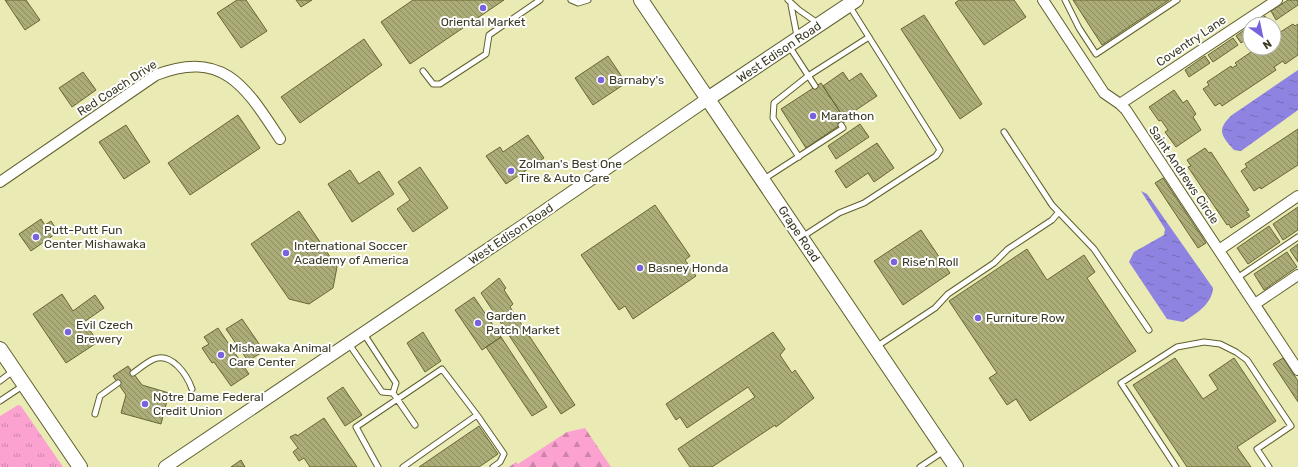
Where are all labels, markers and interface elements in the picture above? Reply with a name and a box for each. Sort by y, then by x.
marker: Oriental Market [478,3,488,13]
street label: Coventry Lane [1154,12,1229,69]
place label: Oriental Market [441,15,526,29]
north arrow [1242,16,1282,56]
street label: West Edison Road [734,19,824,85]
text: N [1260,36,1274,52]
street label: Red Coach Drive [75,57,160,119]
place label: Barnaby's [609,73,664,87]
marker: Barnaby's [596,75,606,85]
place label: Marathon [821,109,874,123]
marker: Marathon [808,111,818,121]
street label: Saint Andrews Circle [1146,123,1222,227]
place label: Zolman's Best One Tire & Auto Care [519,157,622,185]
marker: Zolman's Best One Tire & Auto Care [506,166,516,176]
street label: West Edison Road [466,201,556,267]
street label: Grape Road [775,203,823,265]
place label: Putt-Putt Fun Center Mishawaka [44,223,146,251]
marker: Putt-Putt Fun Center Mishawaka [31,232,41,242]
place label: International Soccer Academy of America [294,239,409,267]
marker: International Soccer Academy of America [281,248,291,258]
place label: Rise'n Roll [902,255,959,269]
marker: Rise'n Roll [889,257,899,267]
place label: Basney Honda [648,261,728,275]
marker: Basney Honda [635,263,645,273]
place label: Garden Patch Market [486,309,560,337]
place label: Furniture Row [986,311,1065,325]
marker: Furniture Row [973,313,983,323]
place label: Evil Czech Brewery [76,318,133,346]
marker: Garden Patch Market [473,318,483,328]
marker: Evil Czech Brewery [63,327,73,337]
place label: Mishawaka Animal Care Center [229,341,331,369]
marker: Mishawaka Animal Care Center [216,350,226,360]
place label: Notre Dame Federal Credit Union [153,390,264,418]
marker: Notre Dame Federal Credit Union [140,399,150,409]

